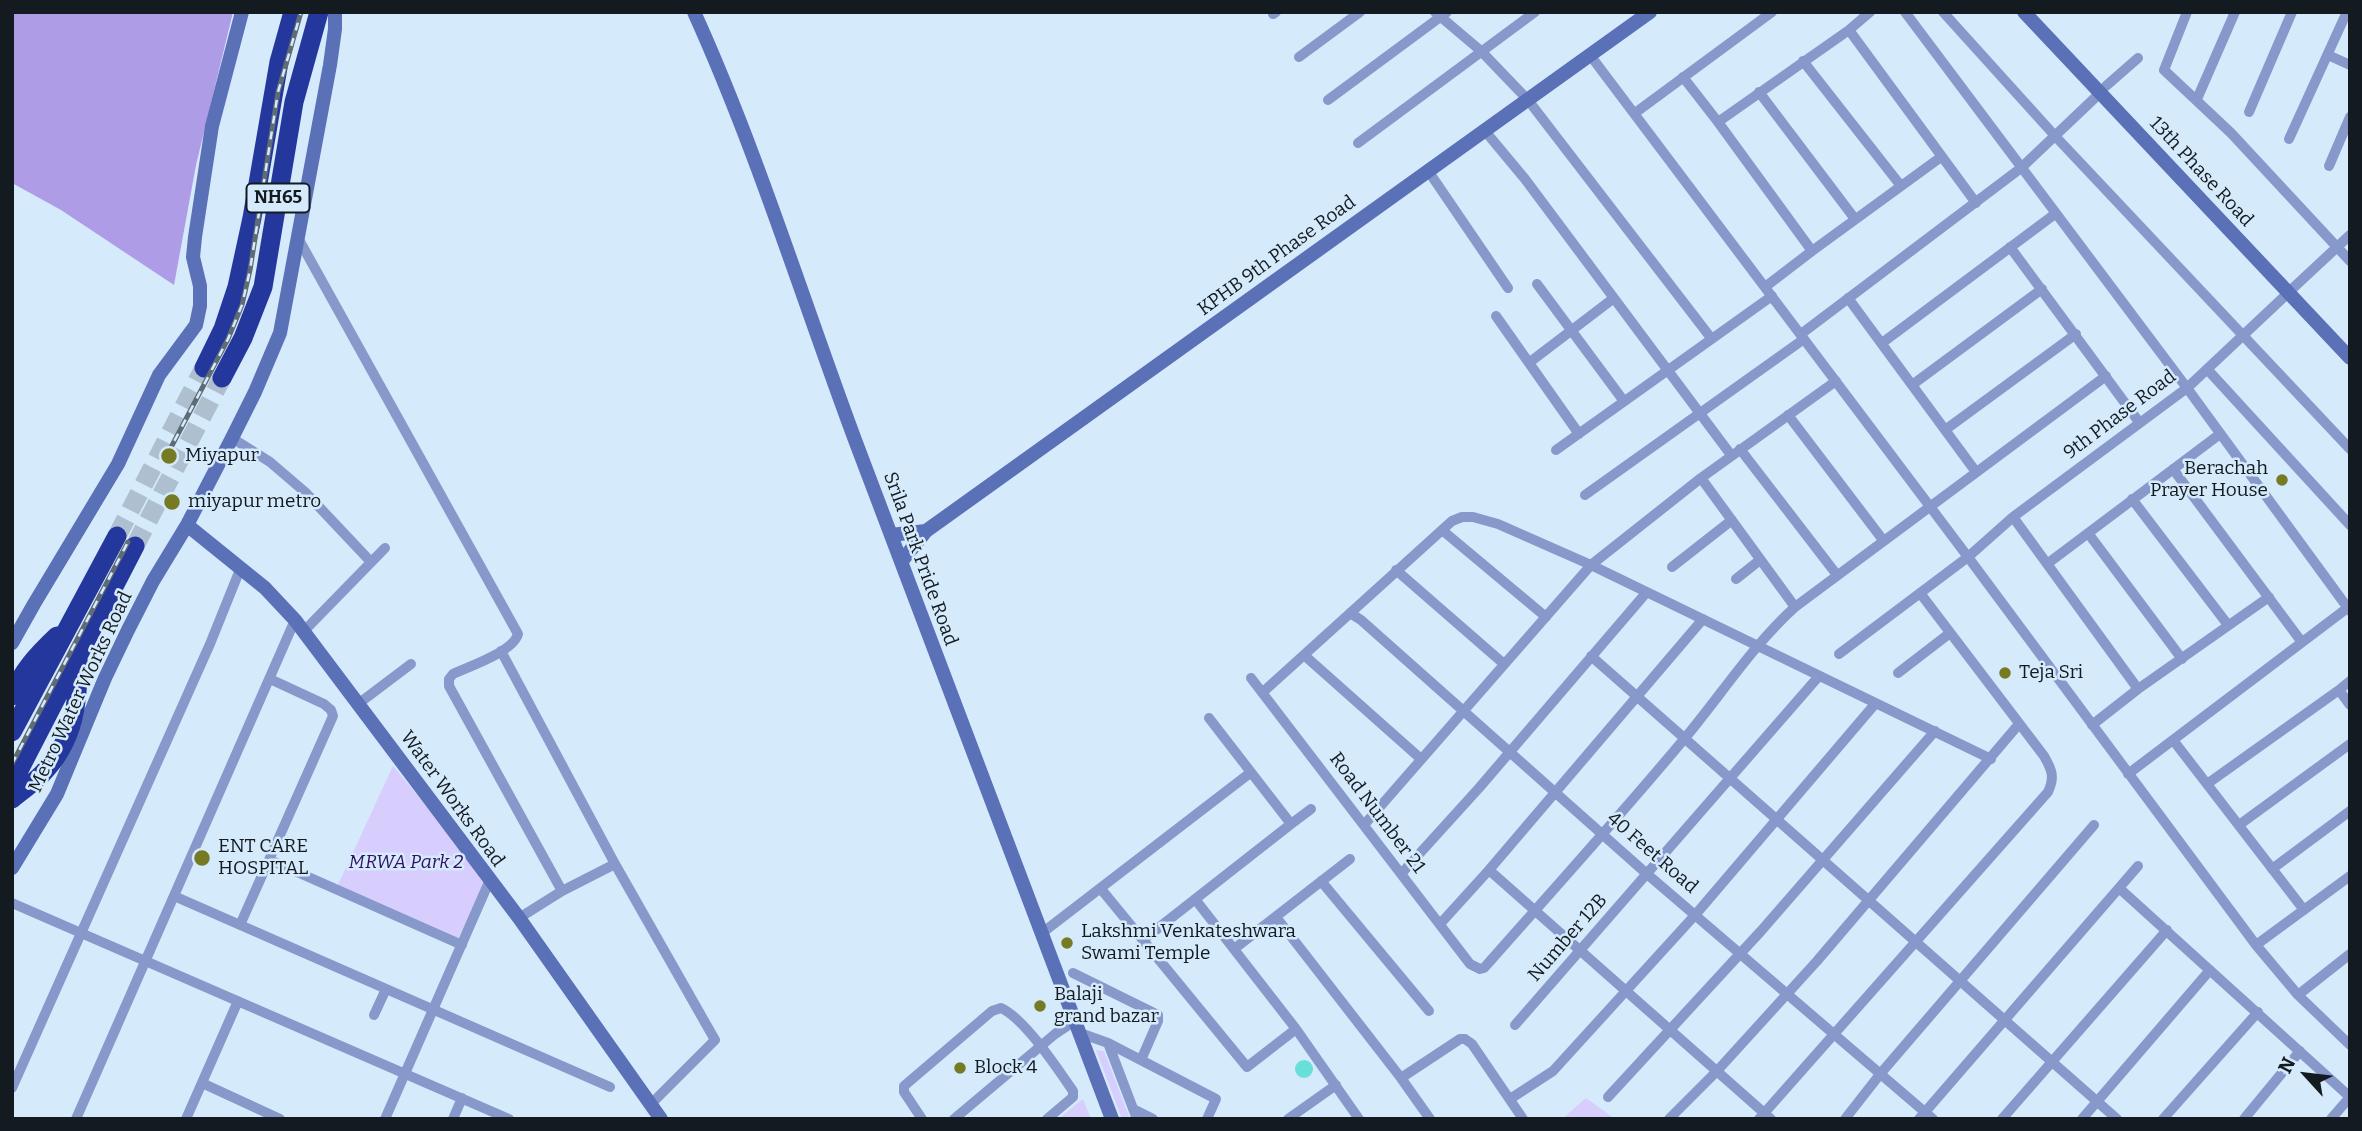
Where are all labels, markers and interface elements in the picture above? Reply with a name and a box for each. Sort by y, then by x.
street label: 13th Phase Road [2144,112,2258,232]
road number: NH65 [246,183,310,212]
street label: KPHB 9th Phase Road [1194,191,1360,321]
street label: 9th Phase Road [2059,365,2181,465]
place label: Miyapur [185,445,259,467]
marker: Miyapur [159,446,179,466]
place label: Berachah Prayer House [2150,458,2268,502]
street label: Srila Park Pride Road [878,469,962,649]
marker: Berachah Prayer House [2274,472,2290,488]
place label: miyapur metro [188,491,321,513]
marker: miyapur metro [162,492,182,512]
street label: Metro Water Works Road [24,588,138,796]
place label: Teja Sri [2019,662,2083,684]
marker: Teja Sri [1997,665,2013,681]
street label: Water Works Road [395,727,509,871]
street label: Road Number 21 [1324,748,1430,878]
street label: 40 Feet Road [1602,807,1702,899]
place label: ENT CARE HOSPITAL [218,836,308,880]
marker: ENT CARE HOSPITAL [192,848,212,868]
park label: MRWA Park 2 [349,852,463,874]
street label: Number 12B [1524,889,1612,987]
place label: Lakshmi Venkateshwara Swami Temple [1081,921,1296,965]
marker: Lakshmi Venkateshwara Swami Temple [1059,935,1075,951]
place label: Balaji grand bazar [1054,984,1159,1028]
marker: Balaji grand bazar [1032,998,1048,1014]
north arrow [2271,1040,2341,1110]
text: N [2273,1053,2300,1077]
place label: Block 4 [974,1057,1037,1079]
marker: Block 4 [952,1060,968,1076]

